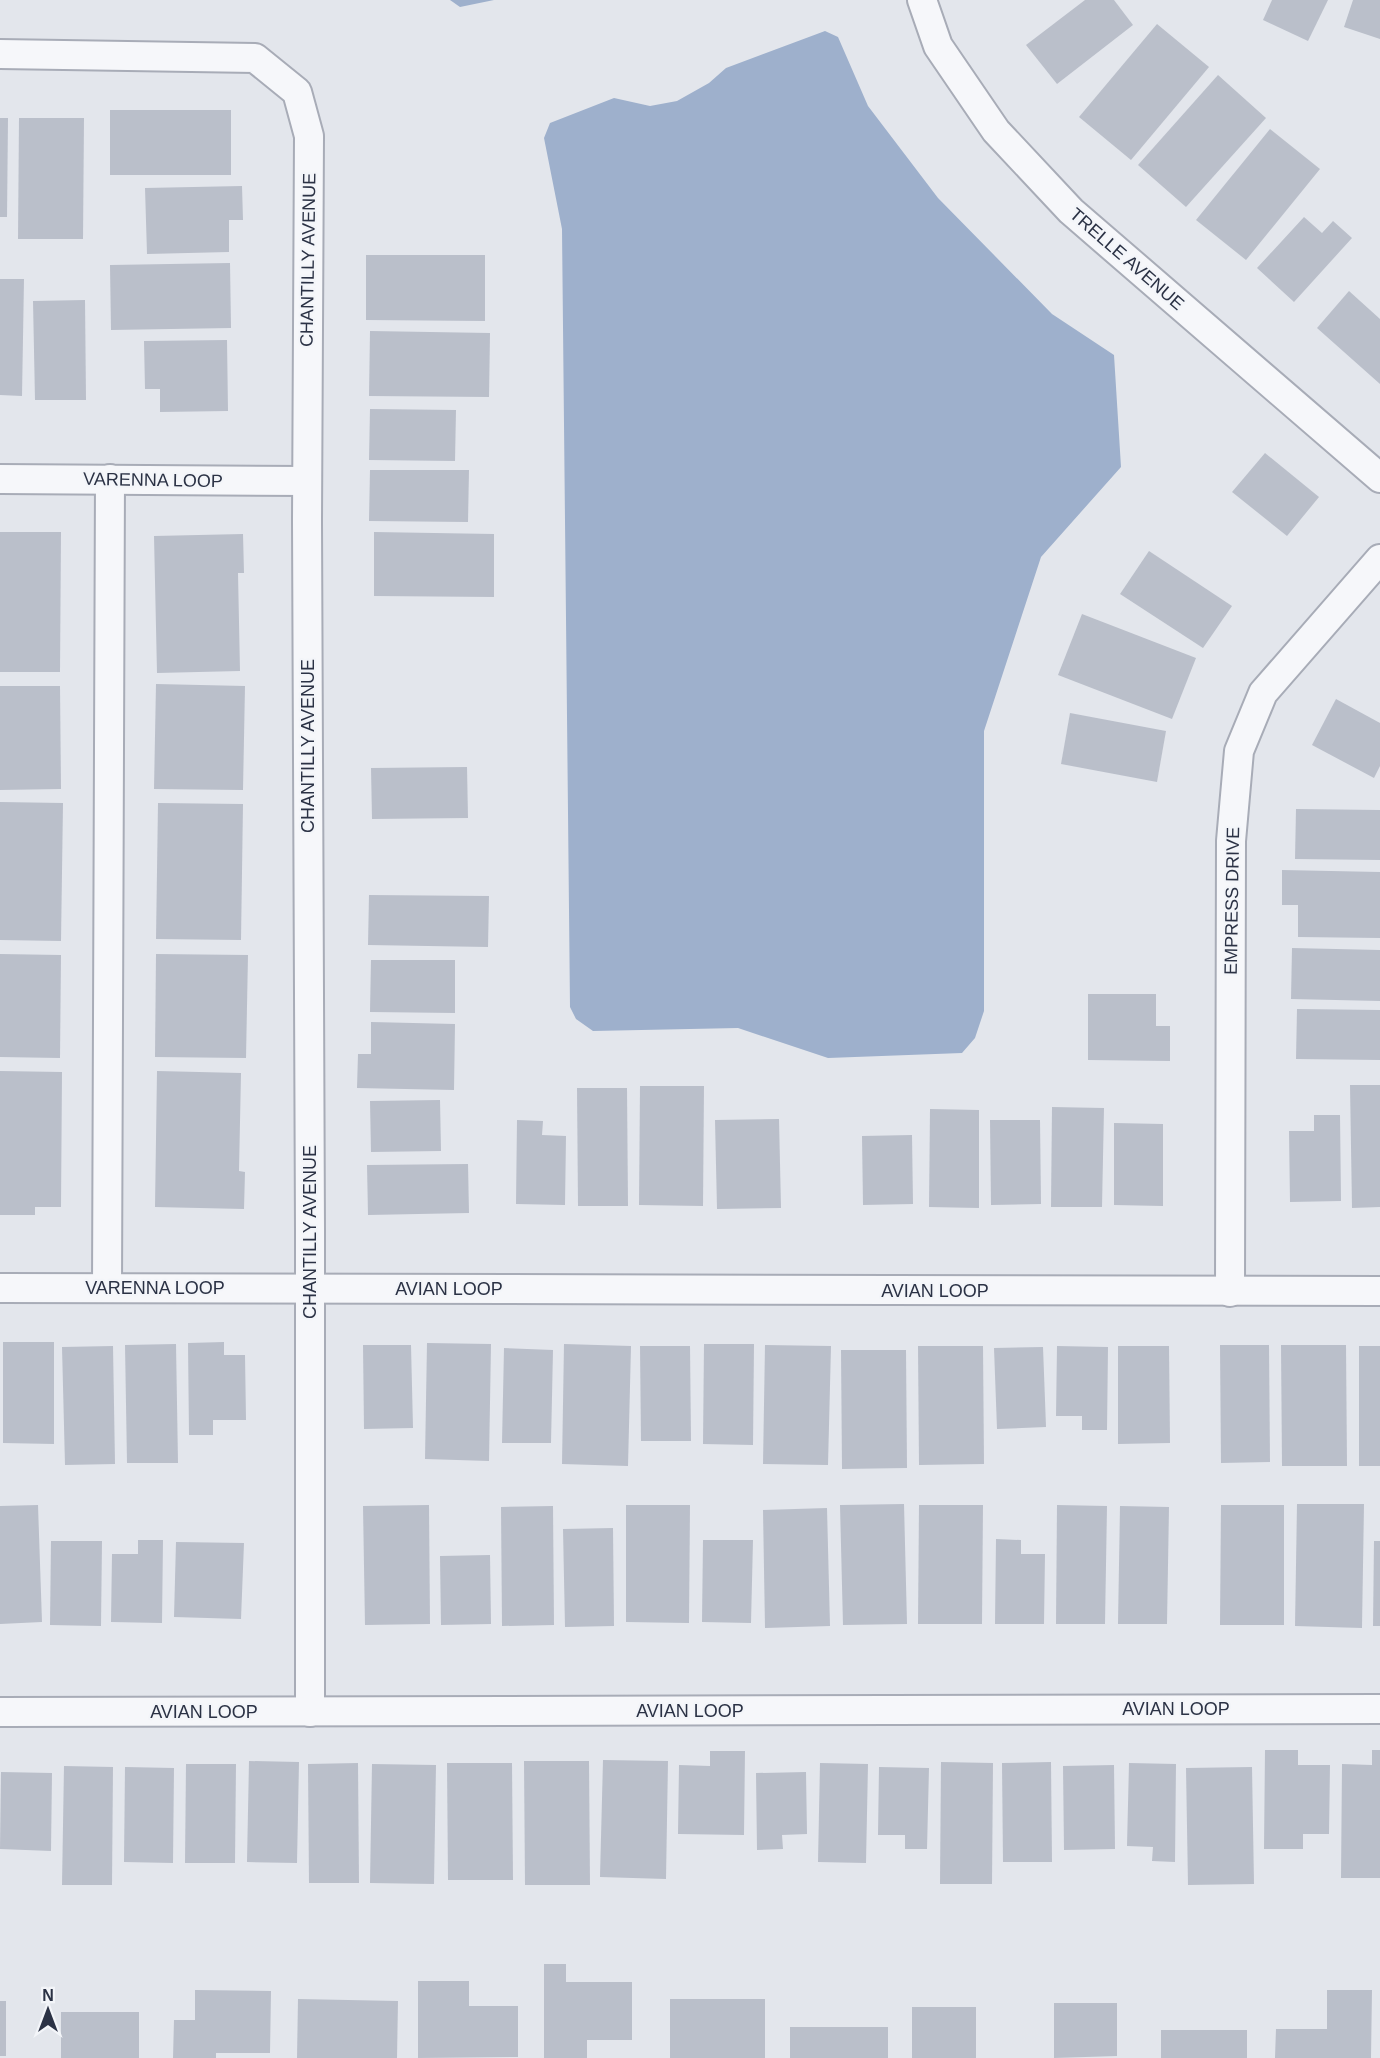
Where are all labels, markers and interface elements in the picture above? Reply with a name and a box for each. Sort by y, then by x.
street label: CHANTILLY AVENUE [296,173,320,347]
street label: TRELLE AVENUE [1066,204,1188,314]
street label: VARENNA LOOP [83,469,223,491]
street label: CHANTILLY AVENUE [298,659,318,833]
street label: EMPRESS DRIVE [1221,827,1243,975]
street label: CHANTILLY AVENUE [300,1145,320,1319]
street label: VARENNA LOOP [85,1278,225,1298]
street label: AVIAN LOOP [395,1279,503,1299]
street label: AVIAN LOOP [881,1281,989,1301]
street label: AVIAN LOOP [1122,1699,1230,1719]
street label: AVIAN LOOP [636,1701,744,1721]
street label: AVIAN LOOP [150,1702,258,1722]
north arrow [18,1980,78,2040]
text: N [42,1987,54,2004]

